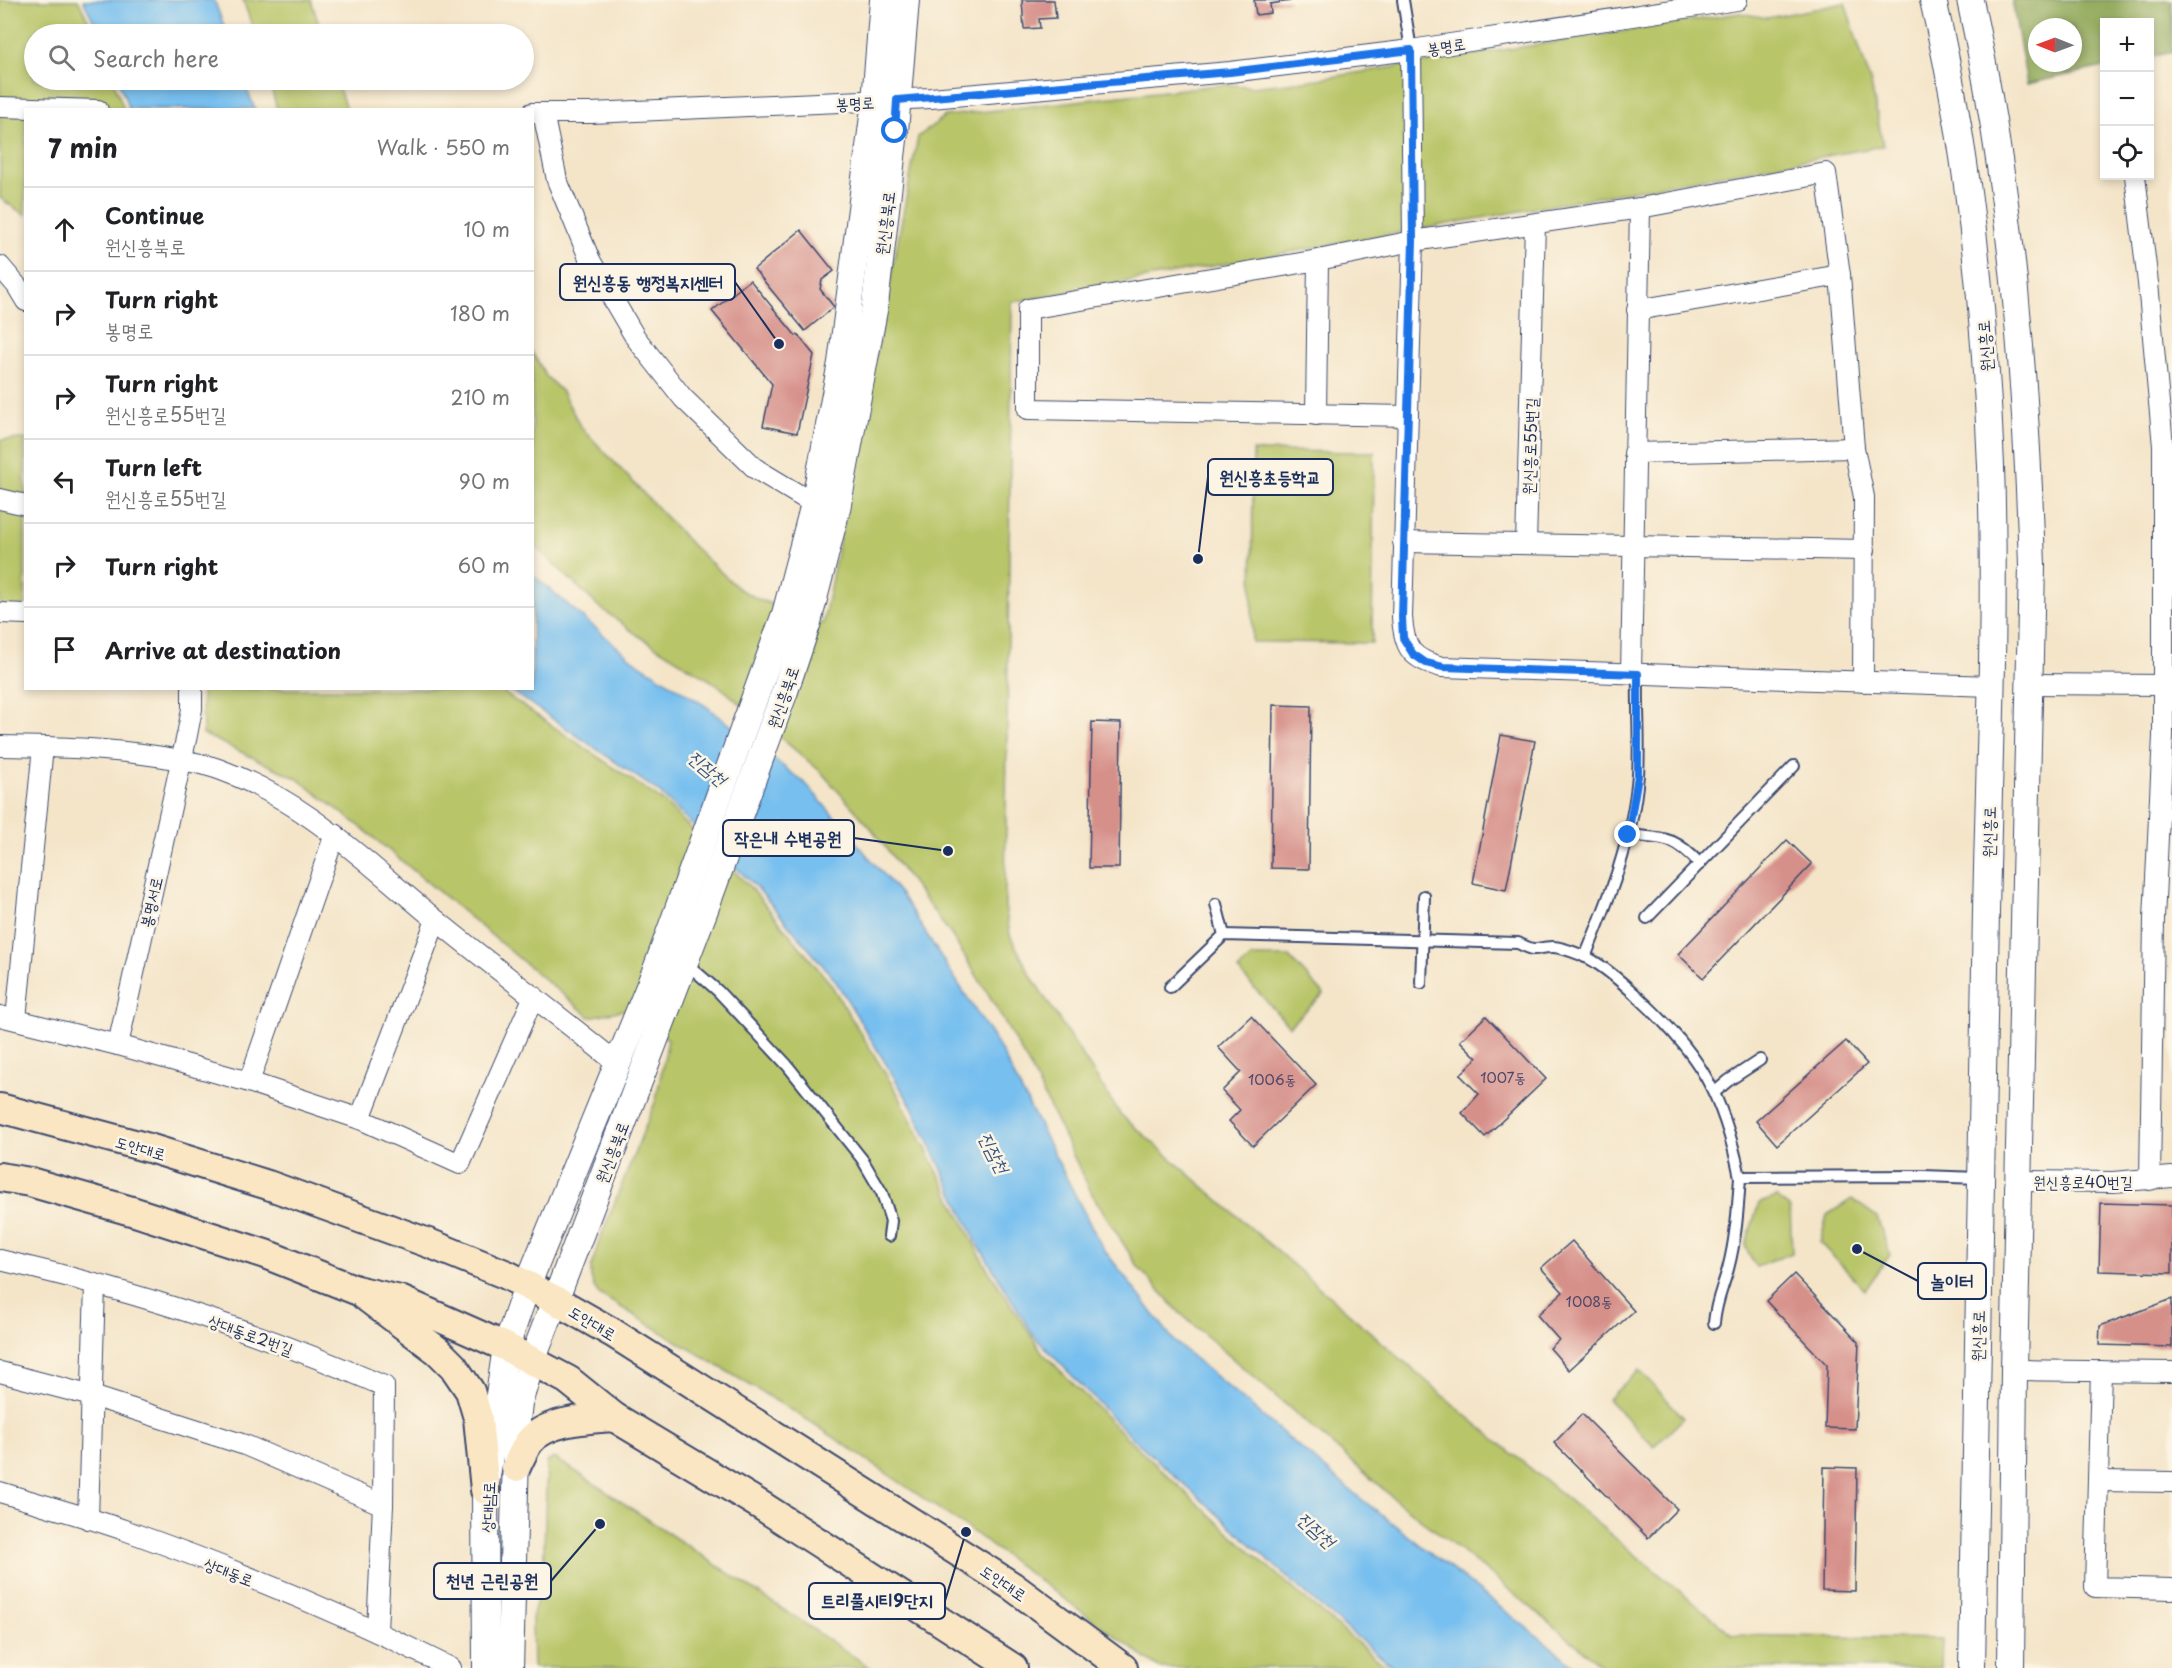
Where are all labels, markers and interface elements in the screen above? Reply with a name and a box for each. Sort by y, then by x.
north arrow [2028,18,2082,72]
map controls [2100,18,2154,180]
button: + [2100,18,2154,72]
search box [24,24,534,90]
street label: 봉명로 [1425,30,1467,60]
icon: search [45,41,78,74]
text: Search here [93,41,219,74]
button: − [2100,72,2154,126]
street label: 봉명로 [835,89,875,115]
route start [881,117,907,143]
button: locate [2100,126,2154,180]
text: 7 min [48,128,118,167]
text: Walk · 550 m [377,132,510,162]
street label: 원신흥북로 [868,190,900,256]
text: Continue [105,198,204,231]
icon: ahead [48,213,81,246]
text: 10 m [463,214,510,244]
text: 원신흥북로 [105,231,185,261]
callout: 원신흥동 행정복지센터 [560,264,735,300]
text: 원신흥동 행정복지센터 [573,268,723,295]
text: Turn right [105,282,218,315]
icon: right [48,297,81,330]
text: 180 m [450,298,510,328]
text: 봉명로 [105,315,153,345]
street label: 원신흥로 [1970,319,1998,373]
text: Turn right [105,366,218,399]
icon: right [48,381,81,414]
text: 210 m [451,382,510,412]
street label: 원신흥로55번길 [1515,397,1543,495]
text: 원신흥로55번길 [105,399,227,429]
text: Turn left [105,450,202,483]
callout: 원신흥초등학교 [1208,459,1333,495]
text: 원신흥초등학교 [1219,463,1321,490]
icon: left [48,465,81,498]
text: 90 m [459,466,510,496]
text: 원신흥로55번길 [105,483,227,513]
icon: right [48,549,81,582]
text: Turn right [105,549,218,582]
text: 60 m [458,550,510,580]
icon: arrive [48,633,81,666]
text: Arrive at destination [105,633,341,666]
street label: 원신흥북로 [760,663,804,731]
water label: 진잠천 [683,743,734,792]
street label: 원신흥로 [1976,806,2000,858]
callout: 작은내 수변공원 [723,820,854,856]
route end [1614,821,1640,847]
text: 작은내 수변공원 [733,824,842,851]
street label: 봉명서로 [133,874,167,930]
house number: 1007동 [1480,1067,1526,1088]
house number: 1006동 [1248,1069,1296,1090]
street label: 원신흥북로 [588,1118,634,1186]
water label: 진잠천 [973,1127,1018,1179]
street label: 도안대로 [113,1128,169,1166]
street label: 원신흥로40번길 [2033,1169,2133,1193]
callout: 놀이터 [1918,1263,1986,1299]
text: 놀이터 [1930,1267,1974,1294]
house number: 1008동 [1566,1291,1612,1312]
street label: 도안대로 [565,1298,621,1346]
street label: 상대동로2번길 [205,1308,297,1360]
street label: 원신흥로 [1965,1310,1989,1362]
street label: 상대남로 [474,1481,500,1533]
water label: 진잠천 [1292,1504,1343,1555]
street label: 상대동로 [201,1551,257,1591]
street label: 도안대로 [976,1558,1032,1606]
callout: 천년 근린공원 [434,1563,551,1599]
text: 천년 근린공원 [446,1566,538,1593]
callout: 트리풀시티9단지 [809,1583,945,1619]
text: 트리풀시티9단지 [821,1586,933,1613]

